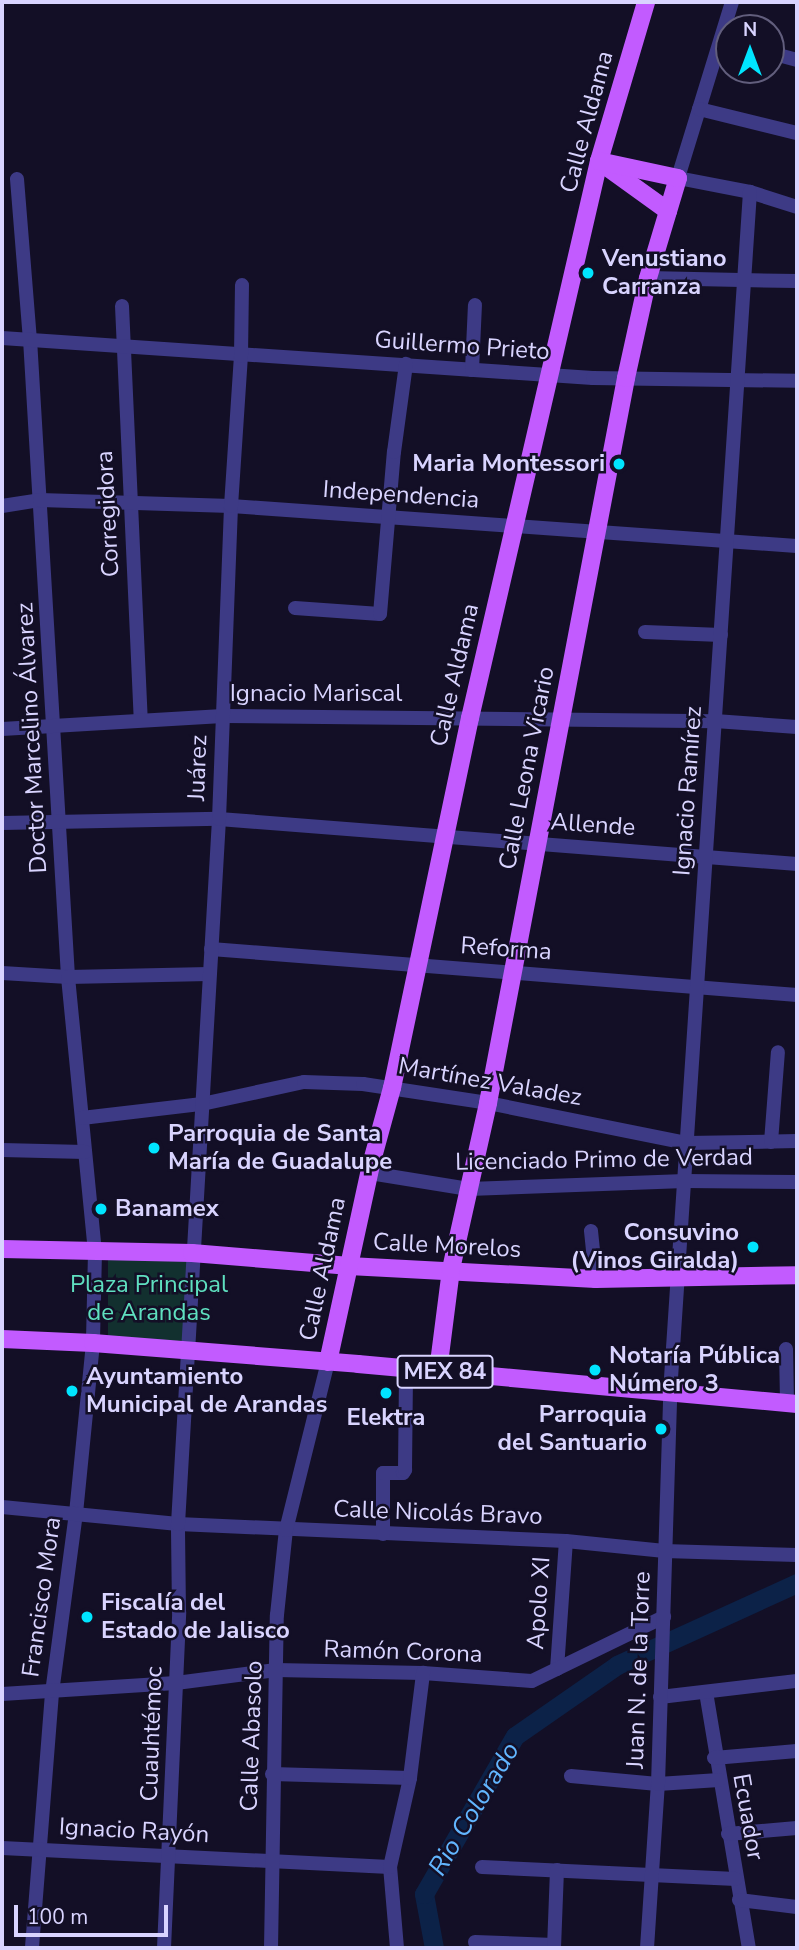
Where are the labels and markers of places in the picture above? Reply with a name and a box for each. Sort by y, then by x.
place label: Venustiano Carranza [602,245,726,301]
marker: Venustiano Carranza [580,265,596,281]
place label: Maria Montessori [412,450,605,478]
marker: Maria Montessori [611,456,627,472]
place label: Parroquia de Santa María de Guadalupe [168,1120,392,1176]
marker: Parroquia de Santa María de Guadalupe [146,1140,162,1156]
place label: Banamex [115,1195,219,1223]
marker: Banamex [93,1201,109,1217]
place label: Consuvino (Vinos Giralda) [571,1219,739,1275]
marker: Consuvino (Vinos Giralda) [745,1239,761,1255]
place label: Notaría Pública Número 3 [609,1342,780,1398]
marker: Notaría Pública Número 3 [587,1362,603,1378]
place label: Ayuntamiento Municipal de Arandas [86,1363,327,1419]
marker: Ayuntamiento Municipal de Arandas [64,1383,80,1399]
marker: Elektra [378,1385,394,1401]
place label: Parroquia del Santuario [498,1401,647,1457]
place label: Elektra [346,1404,426,1432]
marker: Parroquia del Santuario [653,1421,669,1437]
place label: Fiscalía del Estado de Jalisco [101,1589,290,1645]
marker: Fiscalía del Estado de Jalisco [79,1609,95,1625]

